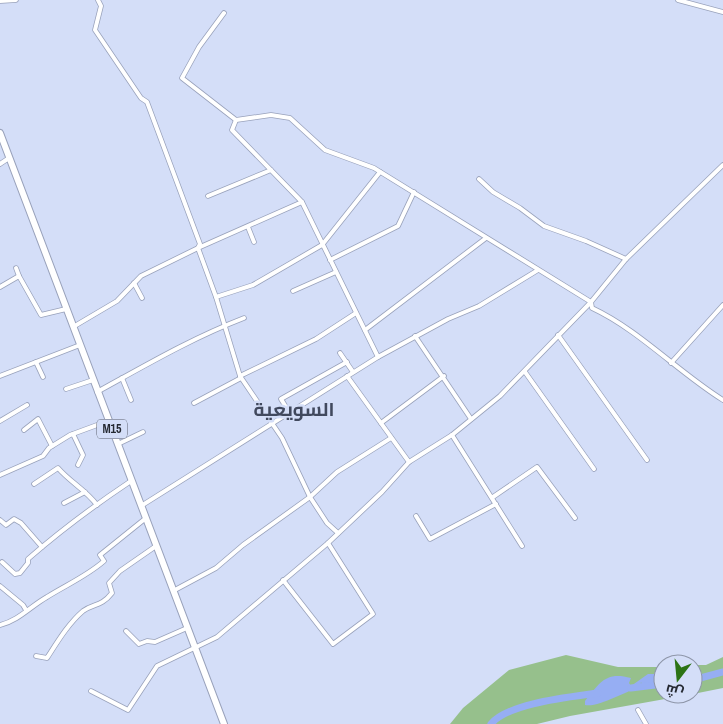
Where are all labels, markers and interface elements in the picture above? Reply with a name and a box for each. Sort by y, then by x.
district label: السويعية [254,396,335,422]
road number: M15 [97,419,127,438]
north arrow [653,654,703,704]
text: ش [663,680,686,703]

